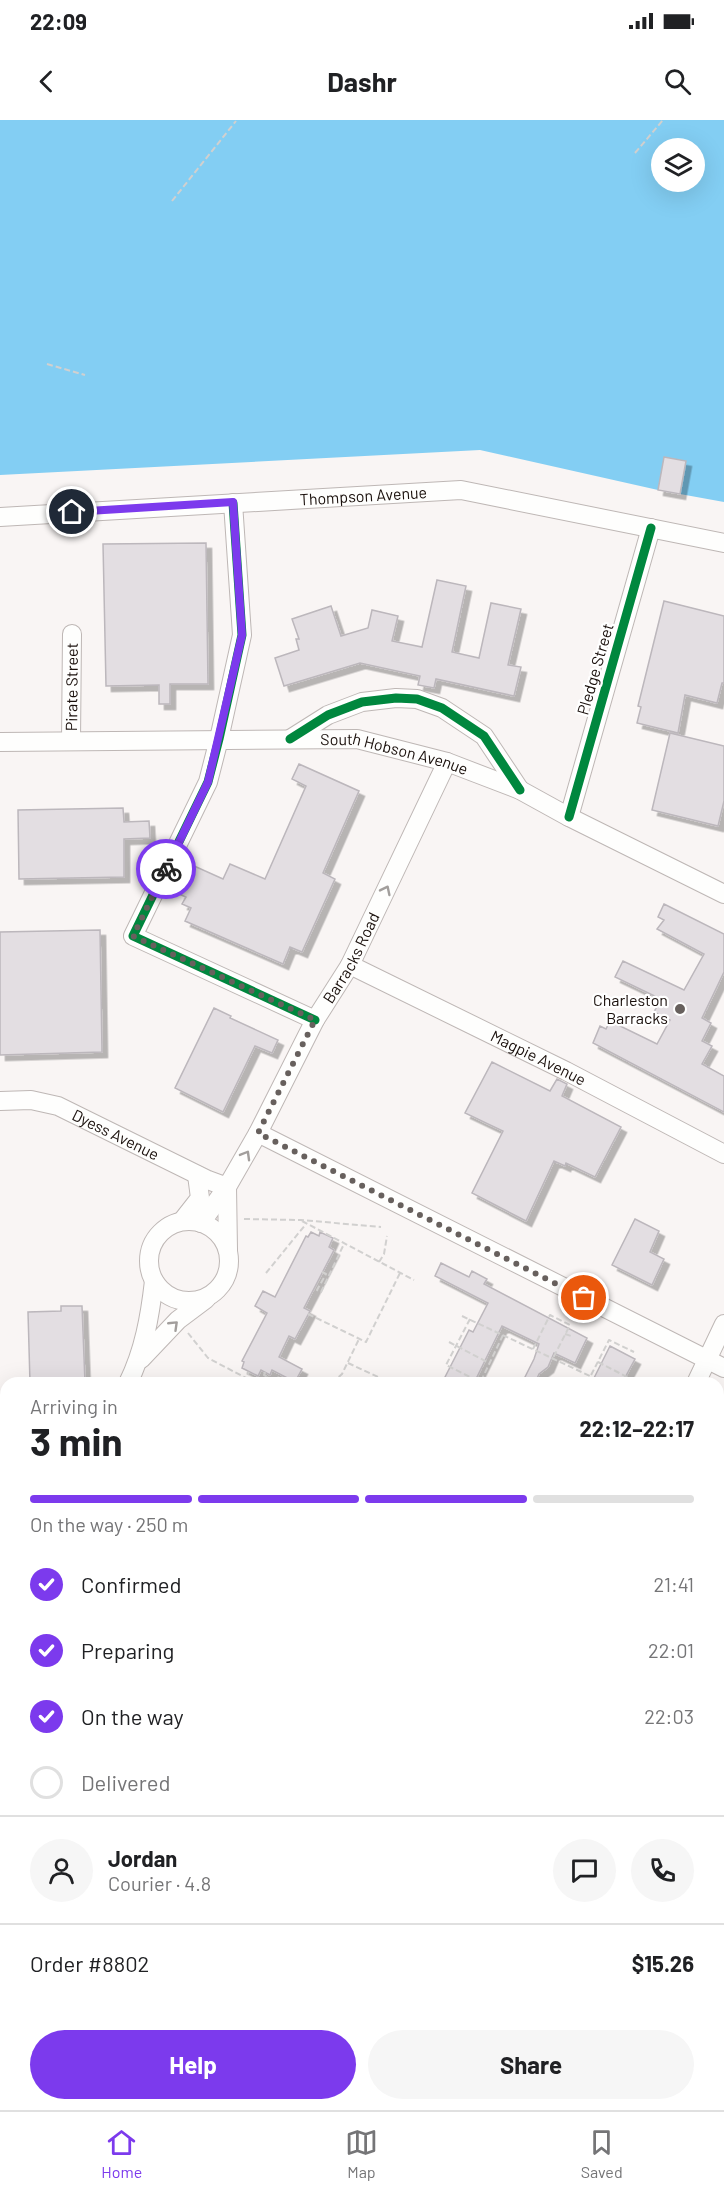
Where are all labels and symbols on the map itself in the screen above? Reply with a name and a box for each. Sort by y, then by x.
street label: Thompson Avenue [299,482,428,508]
pin [46,486,97,537]
street label: Pledge Street [572,621,617,717]
street label: Pirate Street [61,643,81,731]
street label: South Hobson Avenue [320,728,471,778]
courier [136,839,196,899]
one-way arrow [378,885,390,896]
street label: Barracks Road [318,909,383,1006]
place label: Charleston Barracks [593,990,668,1027]
marker: Charleston Barracks [673,1002,687,1016]
street label: Magpie Avenue [488,1026,589,1089]
street label: Dyess Avenue [69,1105,162,1163]
one-way arrow [239,1151,250,1161]
pin [558,1272,609,1323]
one-way arrow [166,1321,177,1332]

